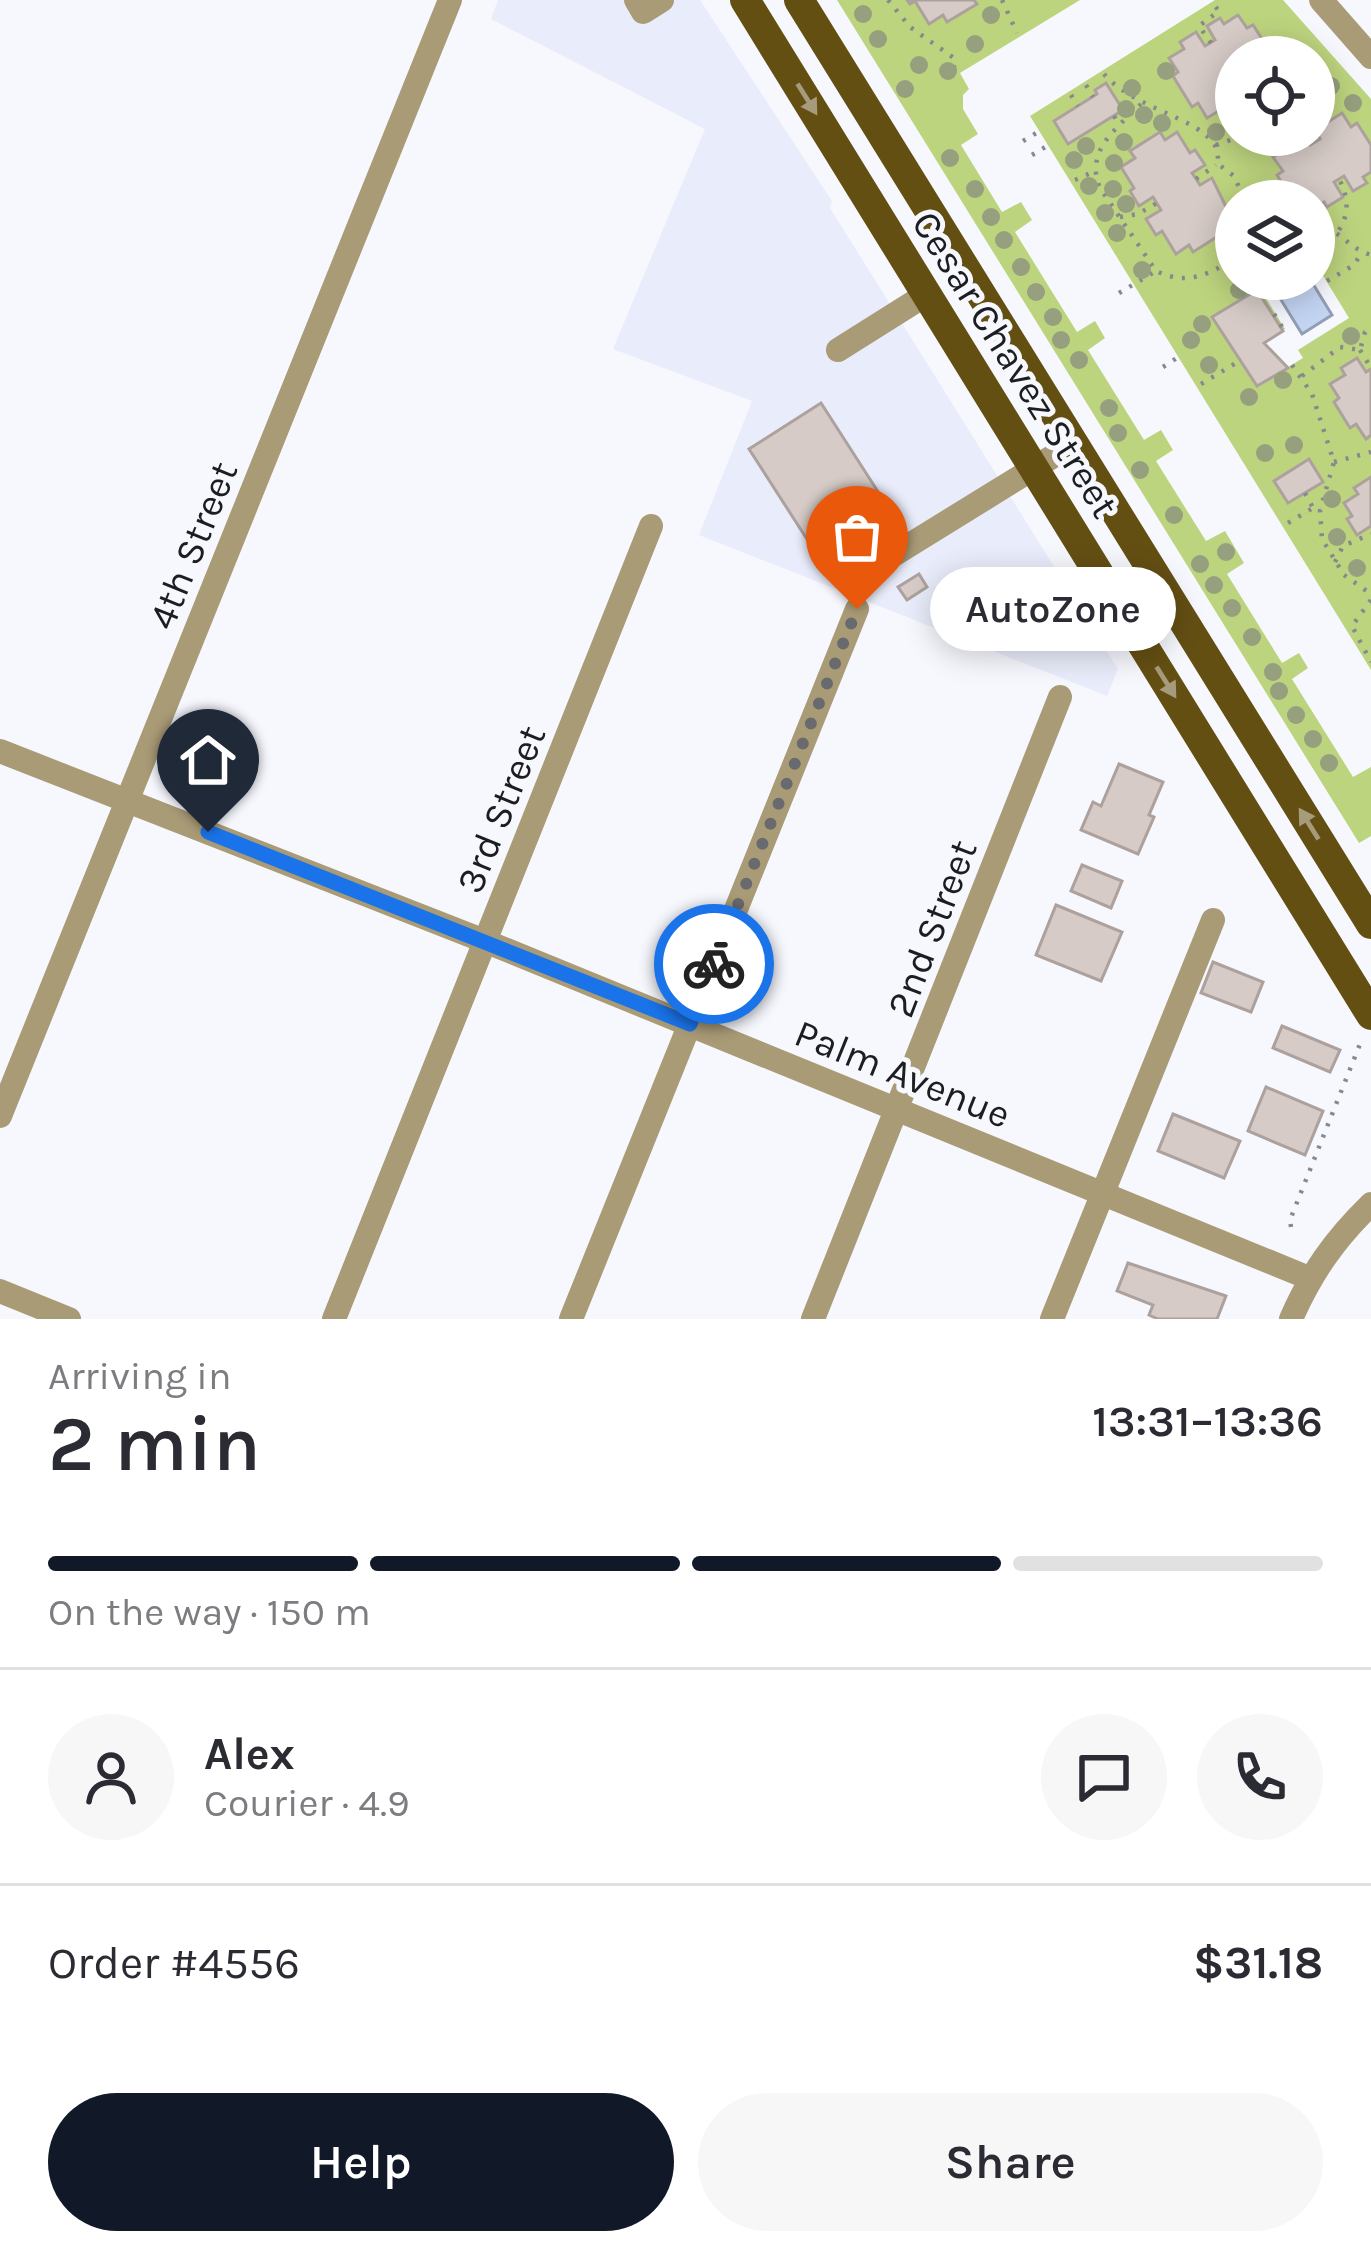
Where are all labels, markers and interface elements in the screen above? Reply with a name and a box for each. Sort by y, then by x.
map controls [1215,36,1335,300]
button: locate [1215,36,1335,156]
one-way arrow [795,83,817,116]
button: layers [1215,180,1335,300]
street label: Cesar Chavez Street [902,203,1128,526]
street label: 4th Street [139,455,247,636]
pin [806,486,908,609]
icon: bag [824,504,890,570]
callout: AutoZone [929,567,1175,651]
text: AutoZone [965,586,1141,632]
one-way arrow [1155,665,1176,699]
pin [157,709,259,832]
street label: 3rd Street [447,719,555,900]
icon: home [175,727,241,793]
one-way arrow [1299,807,1320,841]
street label: 2nd Street [877,833,987,1023]
courier [654,904,774,1024]
icon: bike [681,931,747,997]
street label: Palm Avenue [788,1010,1017,1138]
text: Arriving in [48,1353,231,1399]
text: 13:31–13:36 [1092,1395,1323,1447]
text: 2 min [48,1398,261,1490]
text: On the way · 150 m [48,1589,371,1635]
button: person [48,1714,174,1840]
button: chat [1041,1714,1167,1840]
button: phone [1197,1714,1323,1840]
text: Alex [204,1728,295,1780]
text: Courier · 4.9 [204,1780,410,1826]
text: Order #4556 [48,1937,300,1989]
text: $31.18 [1193,1937,1323,1989]
button: Help [48,2093,674,2231]
button: Share [698,2093,1323,2231]

